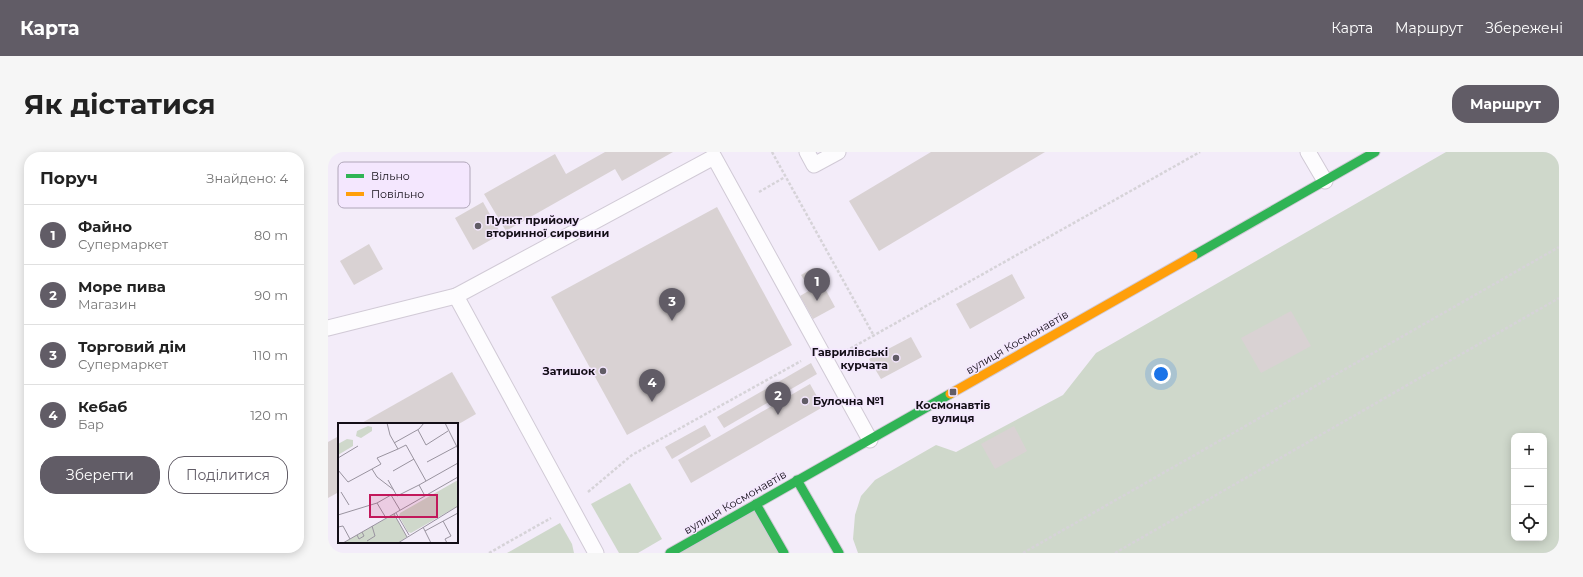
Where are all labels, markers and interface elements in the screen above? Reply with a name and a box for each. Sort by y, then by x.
text: Карта [20,17,80,40]
text: Карта [1331,19,1373,37]
text: Маршрут [1395,19,1463,37]
text: Збережені [1485,19,1563,37]
button: Маршрут [1452,85,1559,123]
text: Як дістатися [24,87,216,121]
legend [338,162,470,208]
text: Поруч [40,168,98,188]
text: Вільно [371,169,410,183]
text: Знайдено: 4 [206,170,288,186]
text: Повільно [371,187,424,201]
place label: Пункт прийому вторинної сировини [486,213,609,240]
text: Файно [78,217,132,236]
marker: Пункт прийому вторинної сировини [473,221,483,231]
text: 1 [50,227,56,243]
text: 80 m [254,227,288,243]
text: Супермаркет [78,236,168,252]
pin: 1 [804,268,830,301]
text: Море пива [78,277,166,296]
text: 2 [49,287,57,303]
text: 90 m [254,287,288,303]
pin: 3 [659,288,685,321]
text: Магазин [78,296,137,312]
street label: вулиця Космонавтів [963,307,1071,377]
text: Торговий дім [78,337,186,356]
place label: Гаврилівські курчата [812,345,888,372]
text: 3 [49,347,57,363]
text: 110 m [253,347,288,363]
marker: Гаврилівські курчата [891,353,901,363]
text: Супермаркет [78,356,168,372]
place label: Затишок [542,364,596,378]
your location [1151,364,1171,384]
marker: Затишок [598,366,608,376]
pin: 4 [639,369,665,402]
pin: 2 [765,382,791,415]
marker: Космонавтів вулиця [948,387,958,397]
place label: Булочна №1 [813,394,884,408]
marker: Булочна №1 [800,396,810,406]
text: Кебаб [78,397,127,416]
place label: Космонавтів вулиця [916,398,991,425]
text: 4 [49,407,57,423]
text: 120 m [250,407,288,423]
text: Бар [78,416,104,432]
inset map [338,423,458,543]
map controls [1511,433,1547,541]
button: + [1511,433,1547,469]
button: Зберегти [40,456,160,494]
button: Поділитися [168,456,288,494]
street label: вулиця Космонавтів [681,467,789,537]
button: − [1511,469,1547,505]
button: locate [1511,505,1547,541]

